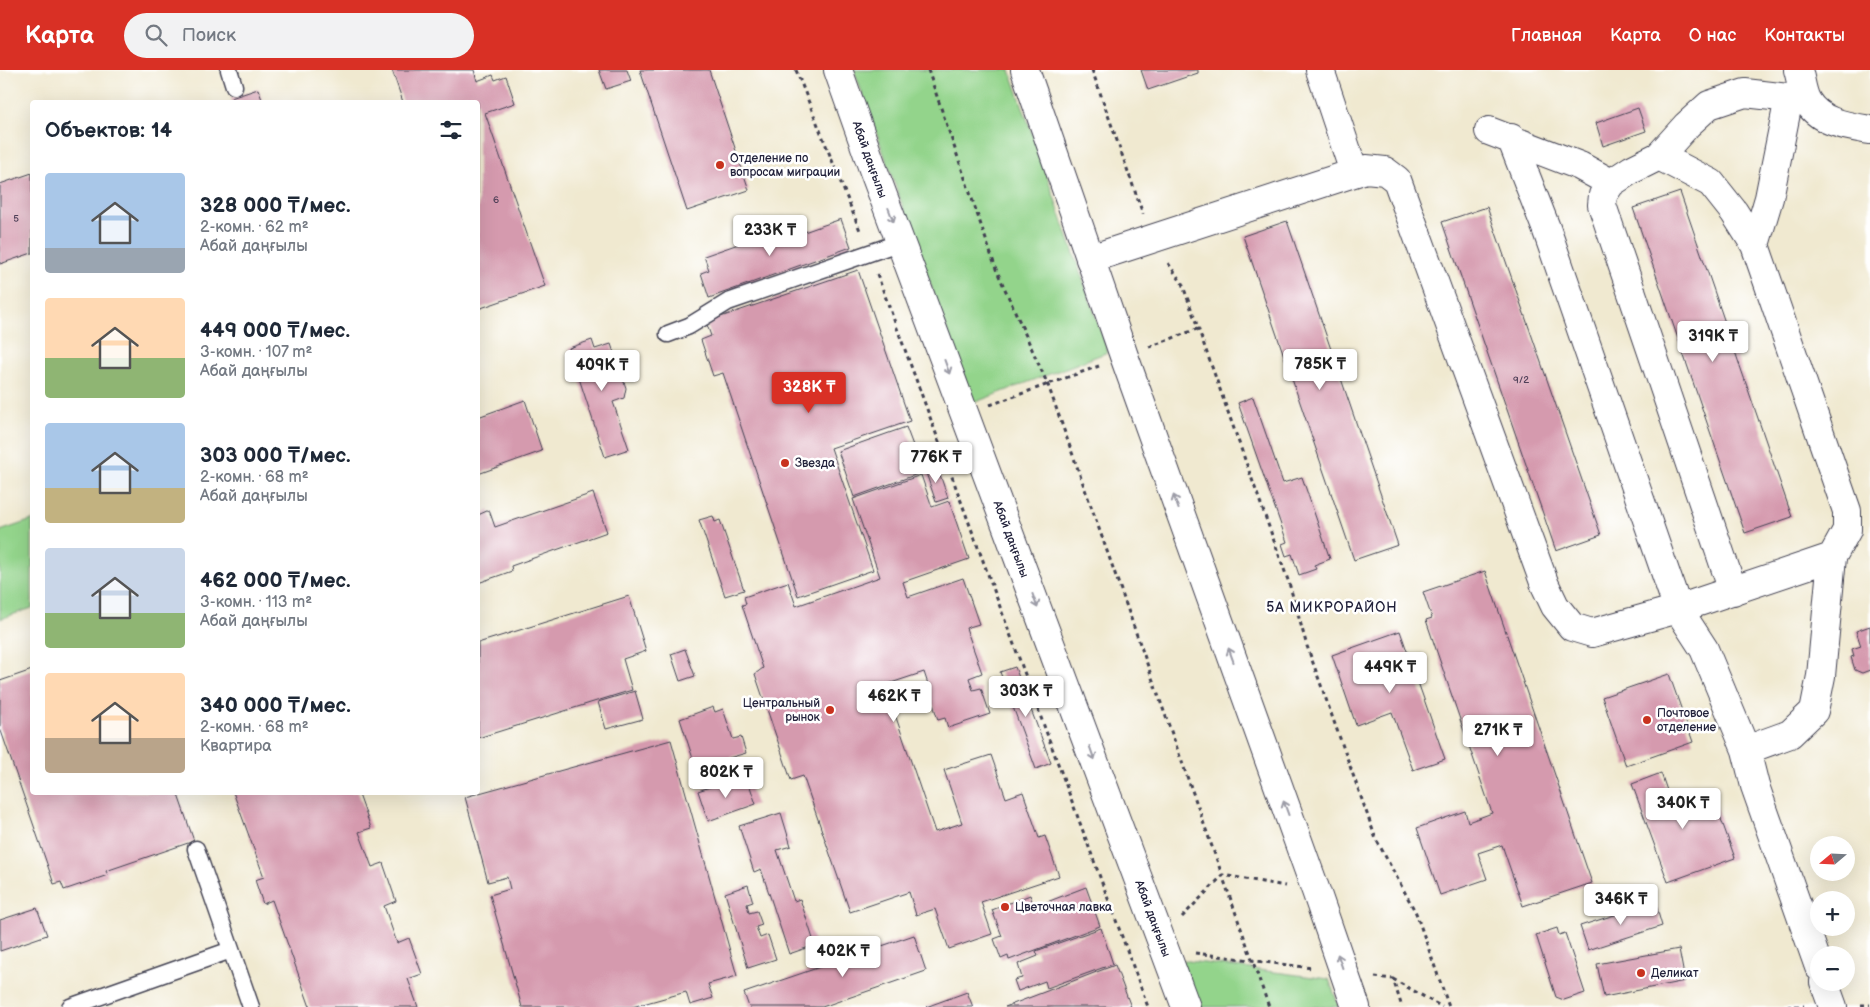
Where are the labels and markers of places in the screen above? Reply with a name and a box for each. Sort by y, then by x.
place label: Отделение по вопросам миграции [730,151,840,180]
marker: Отделение по вопросам миграции [714,159,726,171]
pin: 233K ₸ [729,214,811,257]
pin: 319K ₸ [1672,320,1754,363]
pin: 785K ₸ [1279,348,1361,391]
pin: 409K ₸ [561,350,643,392]
pin: 328K ₸ [768,372,850,414]
pin: 776K ₸ [895,442,977,484]
place label: Звезда [795,456,835,471]
marker: Звезда [779,457,791,469]
pin: 449K ₸ [1349,652,1431,694]
pin: 303K ₸ [985,676,1067,718]
pin: 462K ₸ [853,680,935,723]
place label: Центральный рынок [743,696,821,725]
marker: Центральный рынок [824,704,836,716]
place label: Почтовое отделение [1657,706,1717,735]
pin: 271K ₸ [1457,714,1539,757]
marker: Почтовое отделение [1641,714,1653,726]
pin: 802K ₸ [685,756,767,799]
pin: 340K ₸ [1642,788,1724,830]
pin: 346K ₸ [1580,884,1662,926]
place label: Цветочная лавка [1015,900,1112,915]
marker: Цветочная лавка [999,901,1011,913]
pin: 402K ₸ [802,936,884,978]
place label: Деликат [1651,966,1699,981]
marker: Деликат [1635,967,1647,979]

